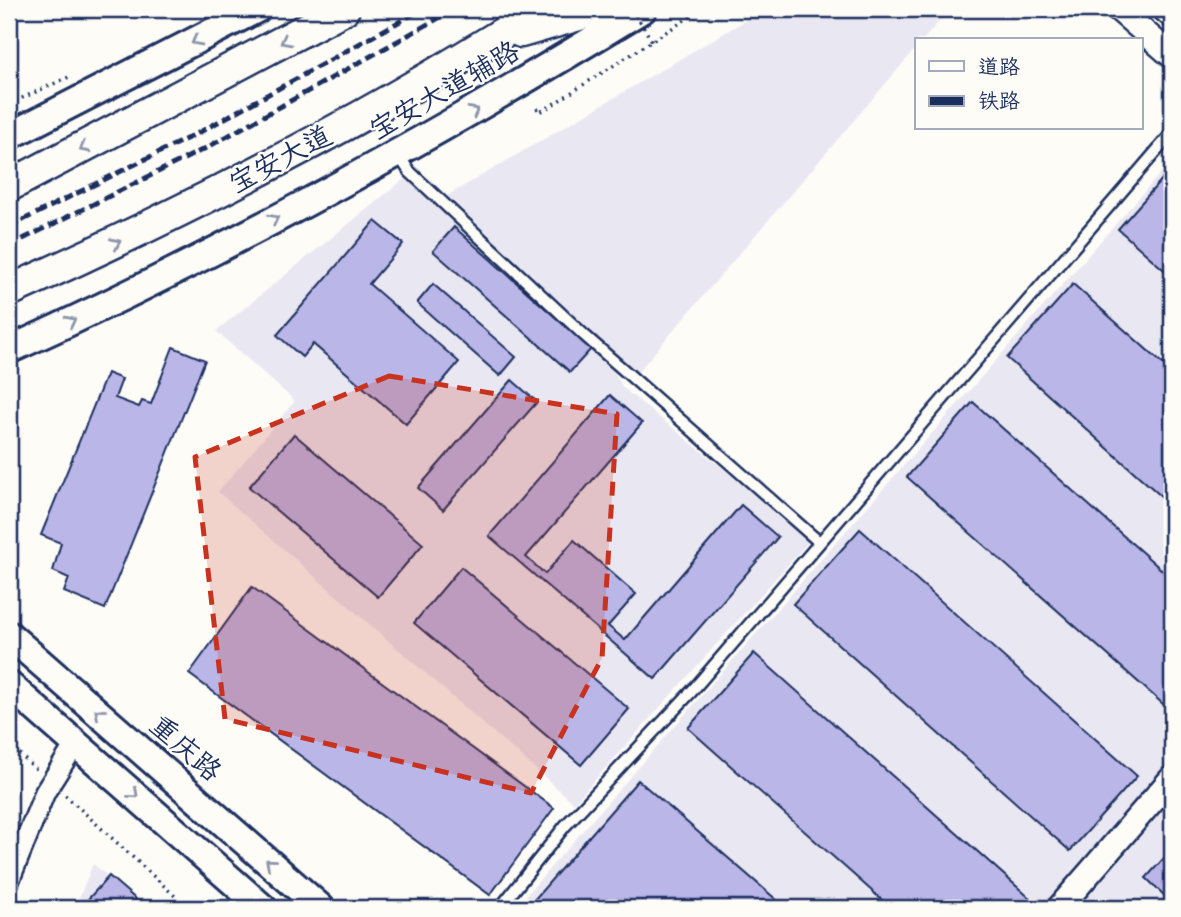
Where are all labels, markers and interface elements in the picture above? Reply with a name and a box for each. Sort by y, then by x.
one-way arrow [191,33,204,46]
one-way arrow [279,33,292,47]
street label: 宝安大道辅路 [362,33,526,147]
legend [915,38,1142,130]
text: 道路 [978,54,1020,80]
text: 铁路 [978,88,1020,114]
one-way arrow [466,106,479,119]
street label: 宝安大道 [222,117,338,201]
one-way arrow [79,140,91,154]
one-way arrow [267,214,279,228]
one-way arrow [109,237,121,251]
one-way arrow [64,316,76,330]
street label: 重庆路 [143,707,229,789]
one-way arrow [94,709,107,722]
one-way arrow [126,786,139,798]
one-way arrow [265,859,278,871]

